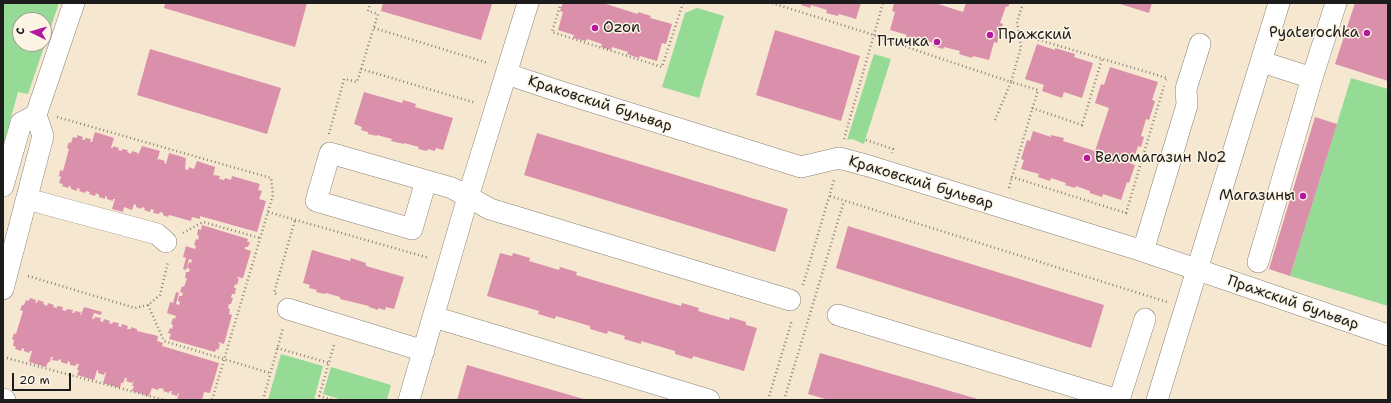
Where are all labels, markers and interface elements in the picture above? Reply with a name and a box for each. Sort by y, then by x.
north arrow [12,12,52,52]
place label: Ozon [603,19,640,37]
marker: Ozon [590,23,600,33]
place label: Pyaterochka [1269,24,1359,42]
place label: Пражский [998,26,1072,44]
text: С [13,27,28,35]
marker: Pyaterochka [1362,28,1372,38]
marker: Пражский [985,30,995,40]
place label: Птичка [877,33,929,51]
marker: Птичка [932,37,942,47]
street label: Краковский бульвар [526,72,674,136]
place label: Веломагазин No2 [1095,149,1226,167]
street label: Краковский бульвар [846,152,996,214]
marker: Веломагазин No2 [1082,153,1092,163]
place label: Магазины [1219,187,1295,205]
marker: Магазины [1298,191,1308,201]
street label: Пражский бульвар [1225,272,1361,334]
scale bar [14,365,73,391]
text: 20 m [19,372,50,388]

